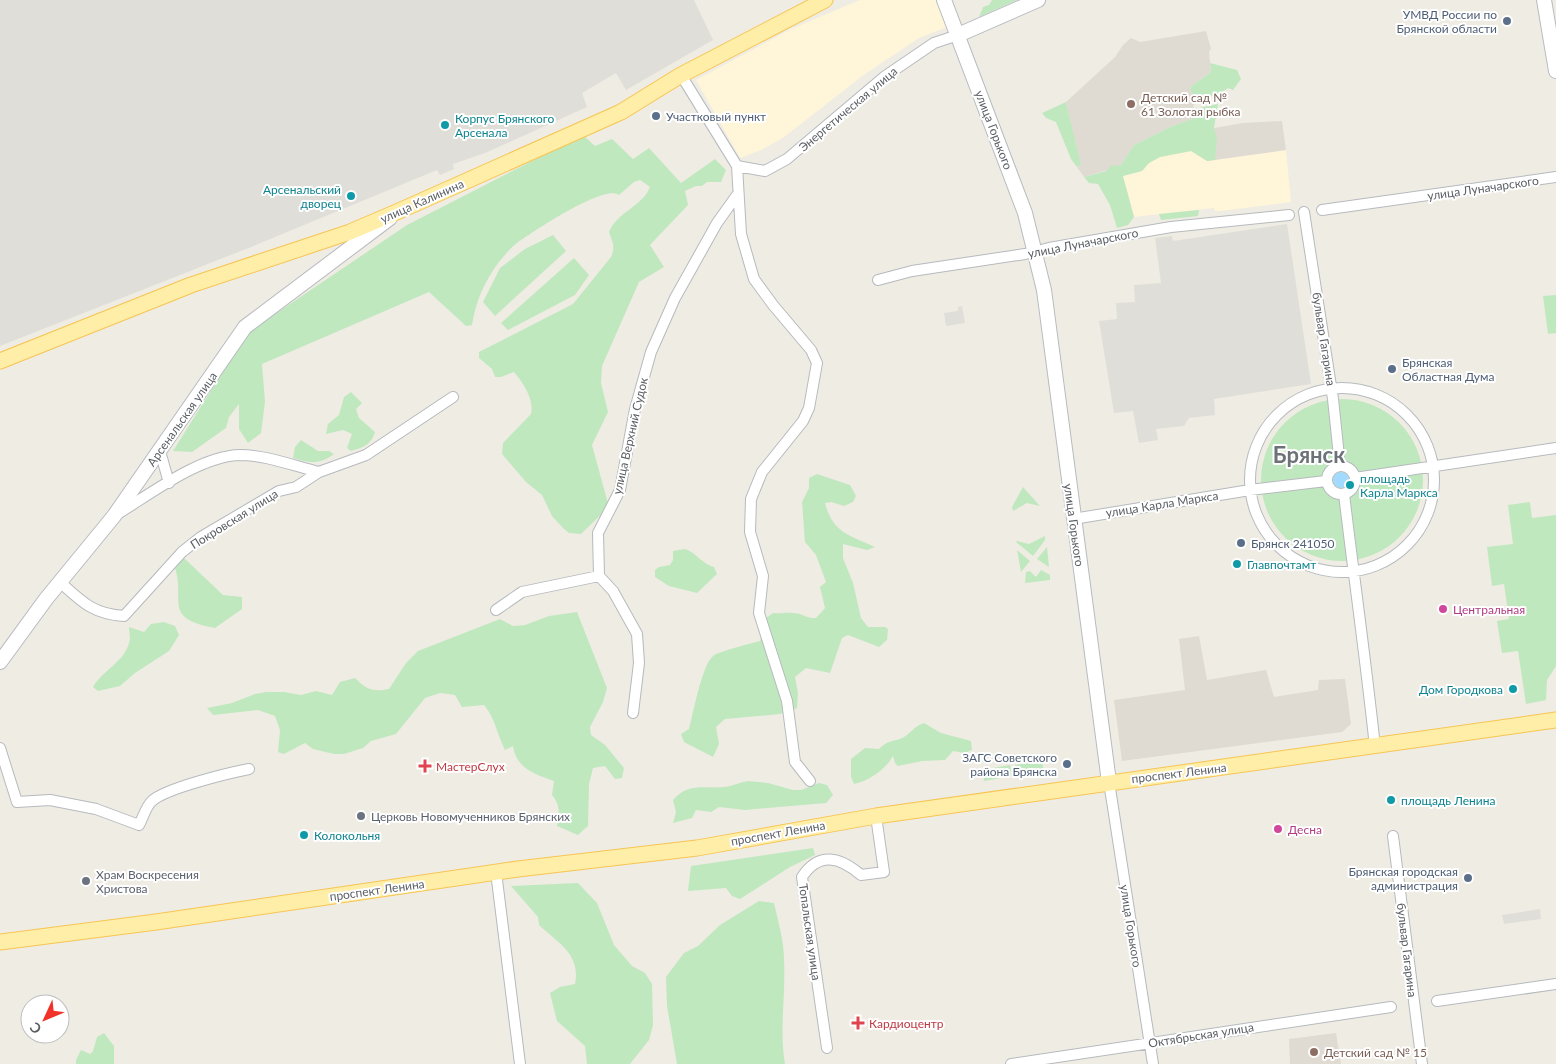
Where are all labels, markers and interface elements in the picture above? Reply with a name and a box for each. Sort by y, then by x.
place label: УМВД России по Брянской области [1397,7,1497,36]
marker: УМВД России по Брянской области [1501,15,1513,27]
street label: Энергетическая улица [796,63,900,155]
street label: улица Горького [972,88,1016,172]
place label: Детский сад № 61 Золотая рыбка [1141,90,1241,119]
marker: Детский сад № 61 Золотая рыбка [1125,98,1137,110]
place label: Участковый пункт [666,109,766,124]
marker: Участковый пункт [650,110,662,122]
place label: Корпус Брянского Арсенала [455,111,555,140]
marker: Корпус Брянского Арсенала [439,119,451,131]
street label: улица Луначарского [1426,173,1540,203]
street label: улица Калинина [378,176,466,226]
place label: Арсенальский дворец [263,182,342,211]
marker: Арсенальский дворец [345,190,357,202]
street label: улица Луначарского [1027,225,1140,261]
street label: бульвар Гагарина [1309,291,1339,387]
place label: Брянская Областная Дума [1402,355,1494,384]
marker: Брянская Областная Дума [1386,363,1398,375]
street label: Арсенальская улица [144,369,220,469]
street label: улица Верхний Судок [609,375,651,496]
district label: Брянск [1273,441,1345,468]
place label: площадь Карла Маркса [1360,471,1438,500]
marker: площадь Карла Маркса [1344,479,1356,491]
street label: улица Горького [1061,482,1087,568]
street label: Покровская улица [187,486,281,552]
street label: улица Карла Маркса [1105,488,1219,520]
place label: Брянск 241050 [1251,536,1334,551]
marker: Брянск 241050 [1235,537,1247,549]
place label: Главпочтамт [1247,557,1316,572]
marker: Главпочтамт [1231,558,1243,570]
place label: Центральная [1453,602,1525,617]
marker: Центральная [1437,603,1449,615]
place label: Дом Городкова [1419,682,1503,697]
marker: Дом Городкова [1507,683,1519,695]
place label: ЗАГС Советского района Брянска [962,750,1057,779]
marker: ЗАГС Советского района Брянска [1061,758,1073,770]
marker: МастерСлух [418,759,432,773]
place label: МастерСлух [436,759,505,774]
street label: проспект Ленина [1131,760,1227,786]
place label: площадь Ленина [1401,793,1495,808]
marker: площадь Ленина [1385,794,1397,806]
place label: Церковь Новомученников Брянских [371,809,570,824]
marker: Церковь Новомученников Брянских [355,810,367,822]
street label: проспект Ленина [730,817,826,849]
place label: Десна [1288,822,1322,837]
marker: Десна [1272,823,1284,835]
place label: Колокольня [314,828,380,843]
marker: Колокольня [298,829,310,841]
place label: Брянская городская администрация [1349,864,1458,893]
place label: Храм Воскресения Христова [96,867,199,896]
marker: Брянская городская администрация [1462,872,1474,884]
marker: Храм Воскресения Христова [80,875,92,887]
street label: проспект Ленина [329,876,425,904]
street label: Топальская улица [796,883,824,981]
street label: улица Горького [1117,883,1145,969]
street label: бульвар Гагарина [1394,902,1420,998]
north arrow [20,994,70,1044]
marker: Кардиоцентр [851,1016,865,1030]
place label: Кардиоцентр [869,1016,944,1031]
text: С [25,1019,45,1038]
street label: Октябрьская улица [1147,1019,1255,1051]
place label: Детский сад № 15 [1324,1045,1427,1060]
marker: Детский сад № 15 [1308,1046,1320,1058]

